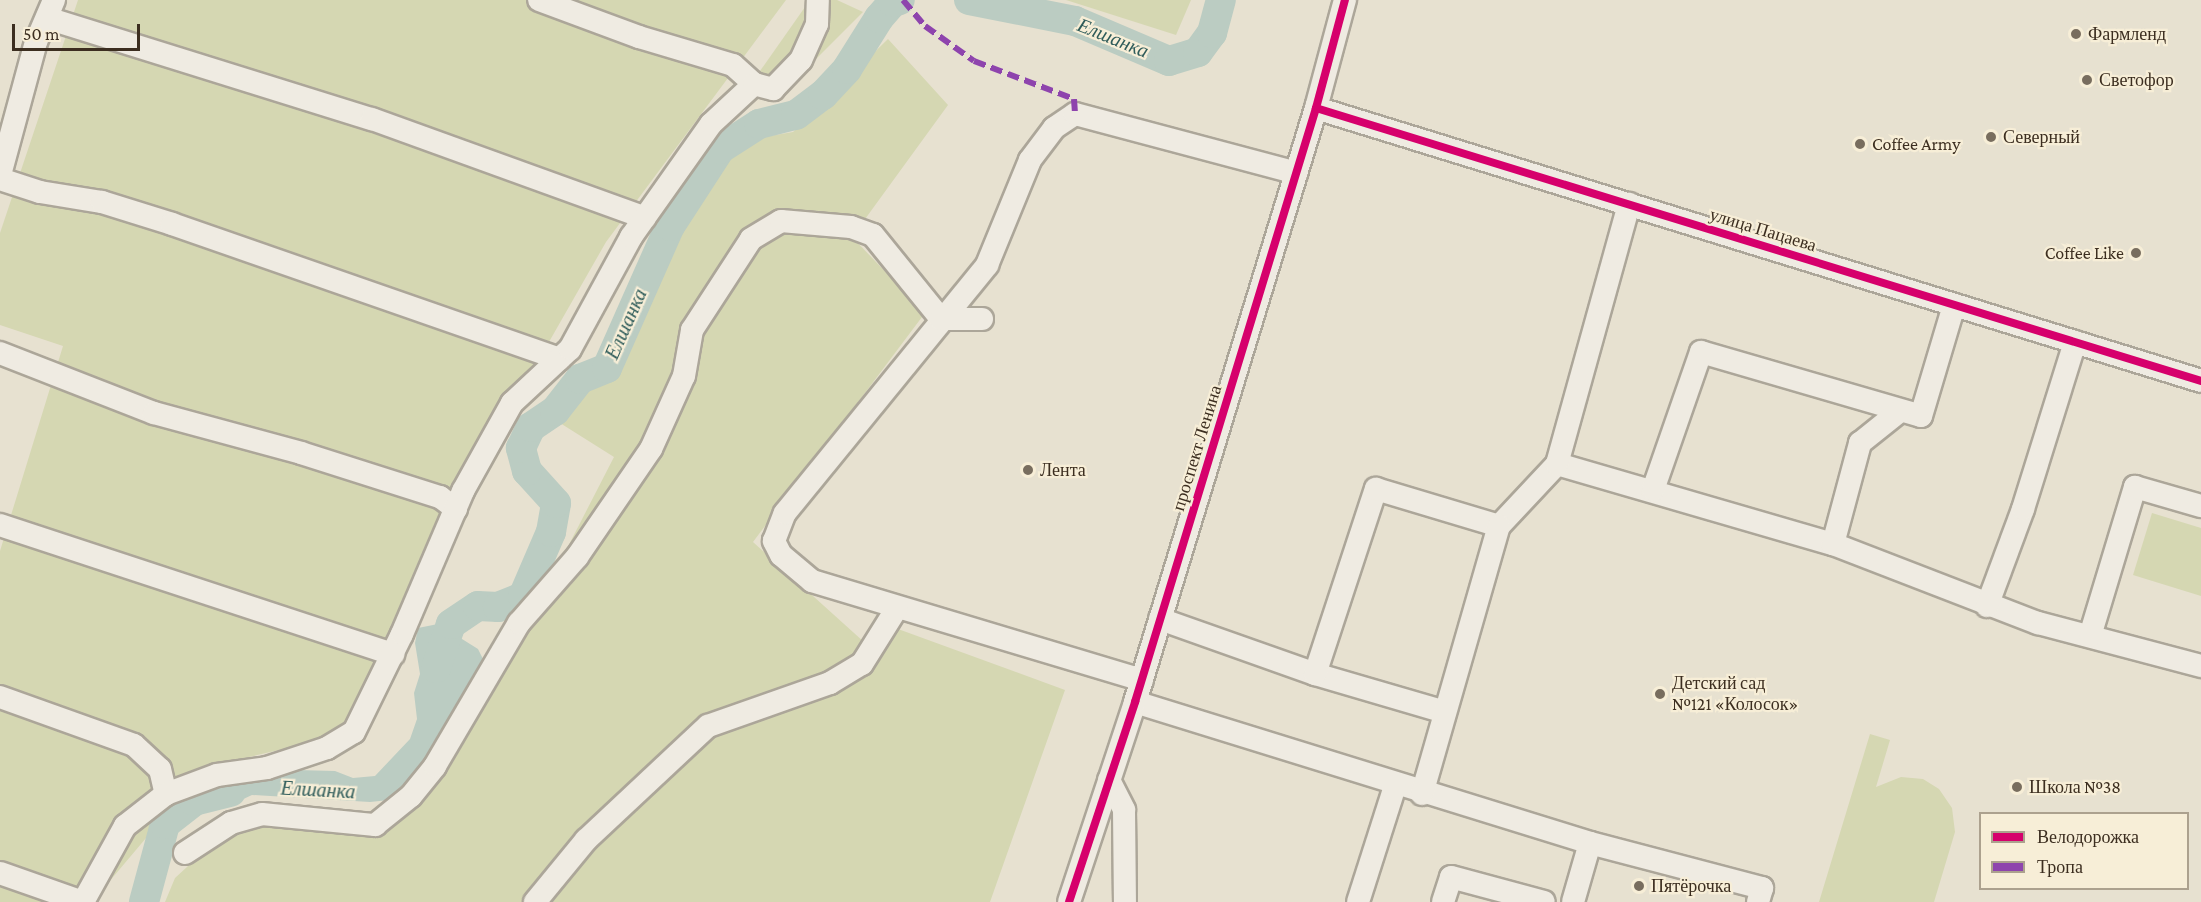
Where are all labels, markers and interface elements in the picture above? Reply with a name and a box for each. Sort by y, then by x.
scale bar [15,12,142,50]
water label: Елшанка [1074,13,1152,63]
place label: Фармленд [2088,23,2166,45]
text: 50 m [23,24,60,44]
marker: Фармленд [2069,27,2083,41]
place label: Светофор [2099,69,2174,91]
marker: Светофор [2080,73,2094,87]
place label: Северный [2003,126,2080,148]
marker: Северный [1984,130,1998,144]
place label: Coffee Army [1872,133,1961,155]
marker: Coffee Army [1853,137,1867,151]
street label: улица Пацаева [1707,203,1819,257]
place label: Coffee Like [2045,242,2124,264]
marker: Coffee Like [2129,246,2143,260]
water label: Елшанка [600,285,652,363]
street label: проспект Ленина [1168,382,1226,514]
place label: Лента [1040,459,1086,481]
marker: Лента [1021,463,1035,477]
place label: Детский сад №121 «Колосок» [1672,673,1798,716]
marker: Детский сад №121 «Колосок» [1653,687,1667,701]
water label: Елшанка [280,776,356,804]
place label: Школа №38 [2029,776,2121,798]
marker: Школа №38 [2010,780,2024,794]
legend [1979,812,2189,890]
text: Велодорожка [2037,827,2139,847]
text: Тропа [2037,857,2083,877]
place label: Пятёрочка [1651,875,1731,897]
marker: Пятёрочка [1632,879,1646,893]

